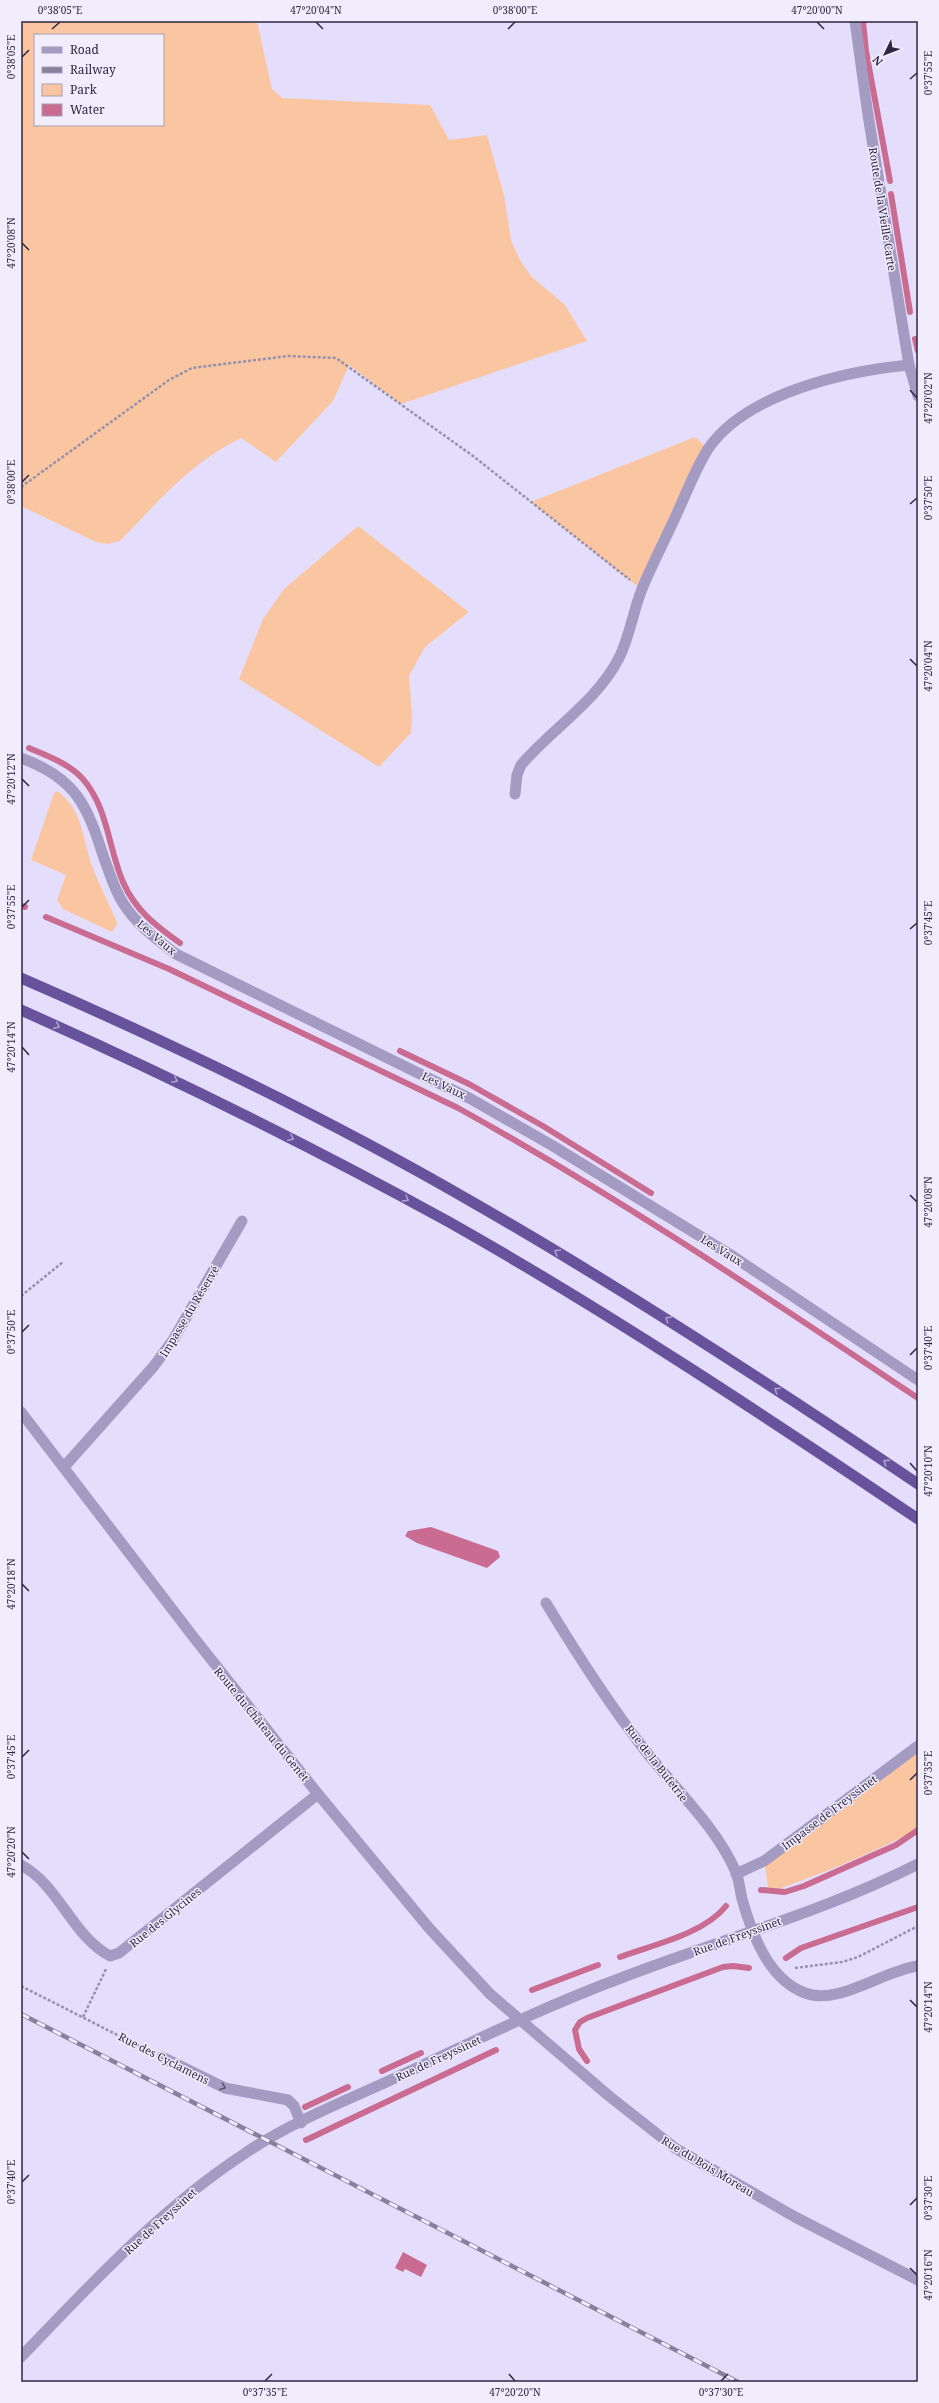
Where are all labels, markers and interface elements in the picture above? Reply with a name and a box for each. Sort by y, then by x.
text: 0°38'05"E [38,3,82,17]
text: 47°20'04"N [290,3,342,17]
text: 0°38'00"E [493,3,537,17]
text: 47°20'00"N [791,3,843,17]
legend [34,34,164,126]
north arrow [865,34,905,74]
text: 0°38'05"E [4,35,18,79]
text: Road [70,41,100,58]
text: 0°37'55"E [921,51,935,95]
text: N [869,53,886,69]
text: Railway [70,61,116,78]
text: Park [70,81,98,98]
text: Water [70,101,105,118]
street label: Route de la Vieille Carte [866,146,900,272]
text: 47°20'08"N [4,217,18,269]
text: 47°20'02"N [921,372,935,424]
text: 0°38'00"E [4,460,18,504]
text: 0°37'50"E [921,476,935,520]
text: 47°20'04"N [921,640,935,692]
text: 47°20'12"N [4,753,18,805]
text: 0°37'55"E [4,885,18,929]
text: 0°37'45"E [921,901,935,945]
street label: Les Vaux [134,916,180,958]
text: 47°20'14"N [4,1021,18,1073]
one-way arrow [52,1021,60,1029]
street label: Les Vaux [420,1068,469,1102]
one-way arrow [170,1075,178,1083]
one-way arrow [287,1133,295,1141]
text: 47°20'08"N [921,1176,935,1228]
one-way arrow [402,1194,409,1202]
street label: Les Vaux [698,1231,746,1269]
one-way arrow [554,1249,561,1256]
street label: Impasse du Réservé [156,1262,222,1359]
text: 0°37'50"E [4,1310,18,1354]
one-way arrow [665,1317,672,1324]
text: 0°37'40"E [921,1326,935,1370]
one-way arrow [775,1388,782,1395]
text: 47°20'10"N [921,1445,935,1497]
one-way arrow [883,1460,890,1467]
text: 47°20'18"N [4,1558,18,1610]
street label: Route du Château du Genêt [211,1664,313,1784]
street label: Rue de la Bufetrie [622,1722,692,1805]
text: 0°37'45"E [4,1735,18,1779]
text: 0°37'35"E [921,1751,935,1795]
street label: Impasse de Freyssinet [778,1771,880,1853]
text: 47°20'20"N [4,1826,18,1878]
street label: Rue des Glycines [126,1884,204,1950]
street label: Rue de Freyssinet [691,1913,783,1959]
text: 47°20'14"N [921,1981,935,2033]
street label: Rue des Cyclamens [116,2029,212,2087]
street label: Rue de Freyssinet [393,2032,483,2084]
one-way arrow [219,2082,226,2090]
street label: Rue du Bois Moreau [659,2132,757,2200]
text: 0°37'40"E [4,2160,18,2204]
text: 0°37'30"E [921,2176,935,2220]
street label: Rue de Freyssinet [121,2184,199,2258]
text: 47°20'16"N [921,2249,935,2301]
text: 0°37'35"E [243,2385,287,2399]
text: 47°20'20"N [489,2385,541,2399]
text: 0°37'30"E [699,2385,743,2399]

